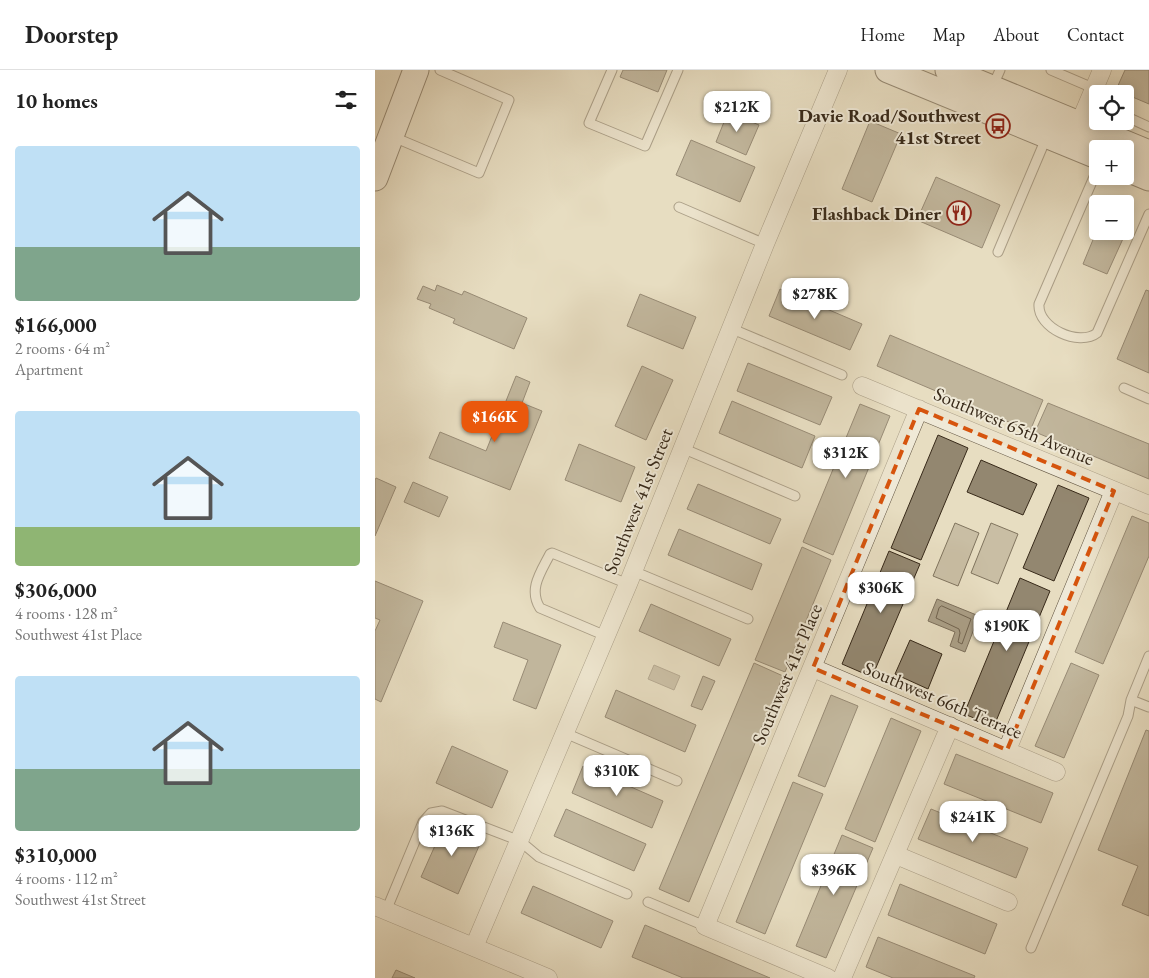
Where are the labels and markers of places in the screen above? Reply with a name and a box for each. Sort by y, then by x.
pin: $212K [702,90,772,133]
place label: Davie Road/Southwest 41st Street [798,103,981,150]
bus stop icon: Davie Road/Southwest 41st Street [985,113,1011,139]
restaurant icon: Flashback Diner [946,200,972,226]
place label: Flashback Diner [812,201,941,226]
pin: $278K [780,278,850,320]
pin: $166K [460,400,530,443]
pin: $312K [811,436,881,479]
pin: $306K [846,572,916,614]
pin: $190K [972,610,1042,652]
pin: $310K [582,754,652,797]
pin: $241K [938,800,1008,843]
pin: $136K [417,814,487,857]
pin: $396K [799,854,869,896]

